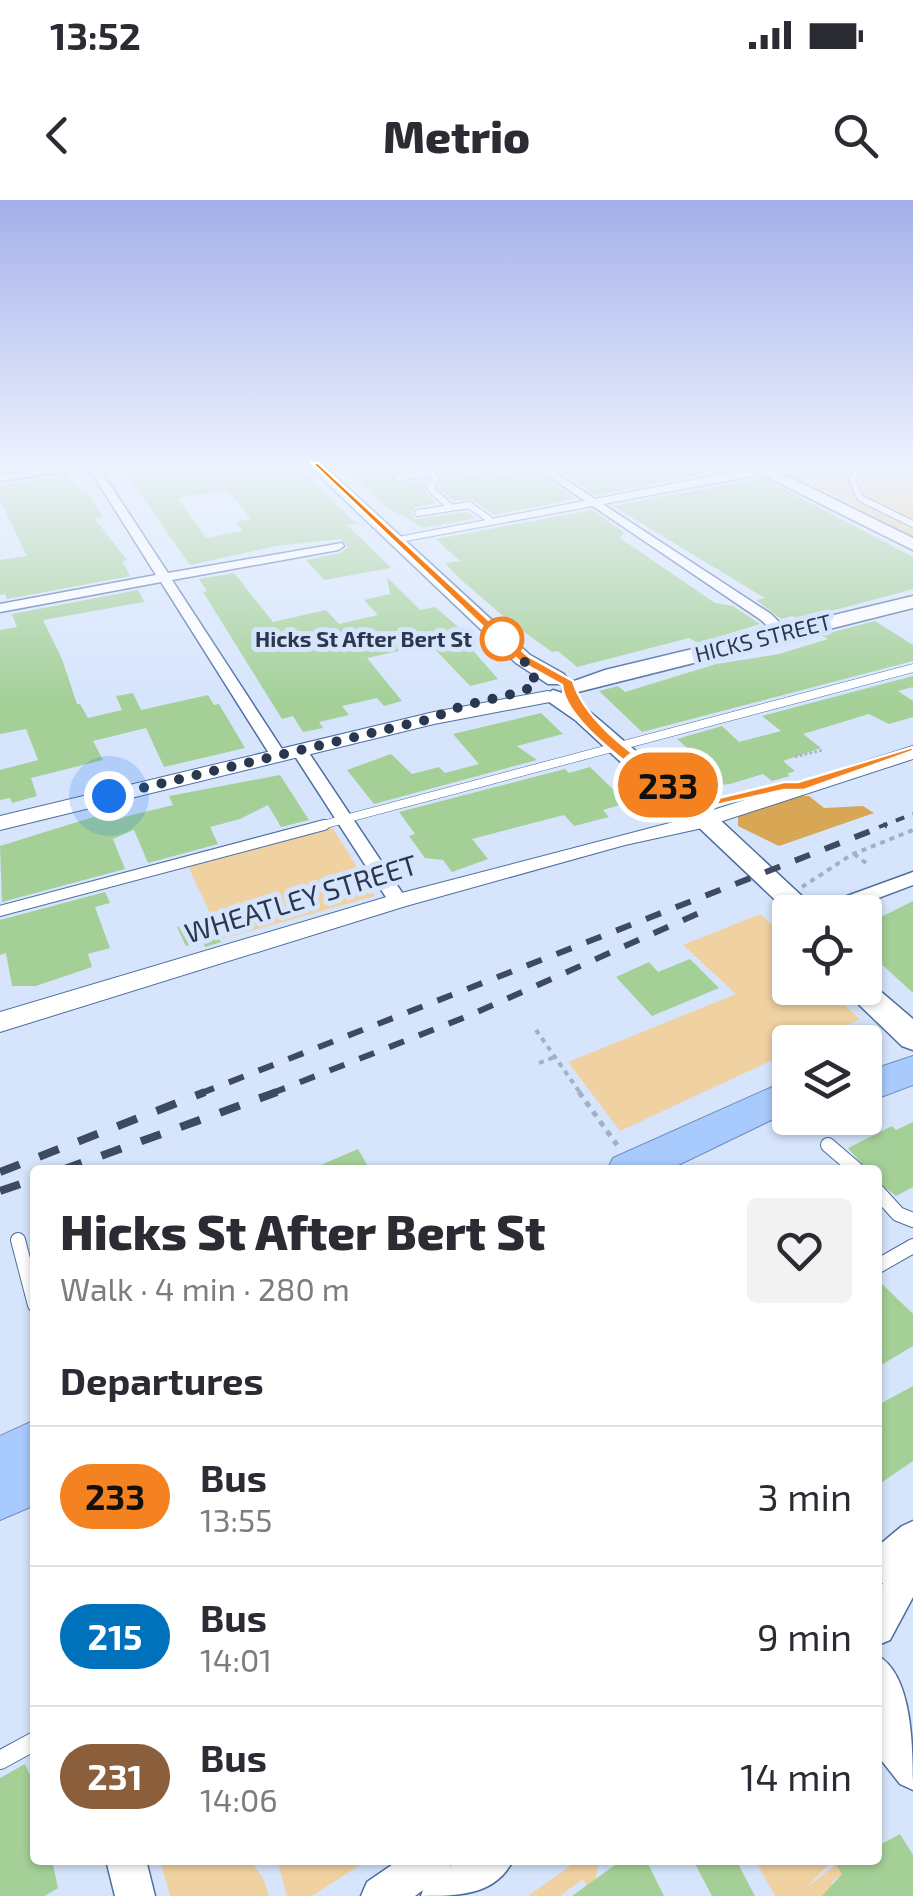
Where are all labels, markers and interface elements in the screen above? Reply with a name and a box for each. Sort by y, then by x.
text: 13:52 [50,12,141,58]
icon: back [30,108,85,163]
text: Metrio [383,108,530,162]
icon: search [828,108,883,163]
street label: HICKS STREET [692,608,834,667]
marker: Hicks St After Bert St [481,618,523,660]
place label: Hicks St After Bert St [255,625,472,651]
line badge: 233 [610,752,726,818]
text: 233 [638,764,698,806]
your location [84,771,134,821]
street label: WHEATLEY STREET [180,847,421,950]
map controls [772,895,882,1135]
button: locate [772,895,882,1005]
button: layers [772,1025,882,1135]
button: heart [747,1198,852,1303]
text: Hicks St After Bert St [60,1202,545,1260]
text: Walk · 4 min · 280 m [60,1269,350,1307]
text: Departures [60,1357,264,1403]
text: Bus [200,1454,267,1500]
text: 3 min [758,1473,852,1519]
text: 233 [85,1475,145,1517]
text: 13:55 [200,1500,272,1538]
text: Bus [200,1594,267,1640]
text: 9 min [757,1613,852,1659]
text: 215 [88,1615,142,1657]
text: 14:01 [200,1640,272,1678]
text: Bus [200,1734,267,1780]
text: 14 min [740,1753,852,1799]
text: 231 [87,1755,143,1797]
text: 14:06 [200,1780,278,1818]

